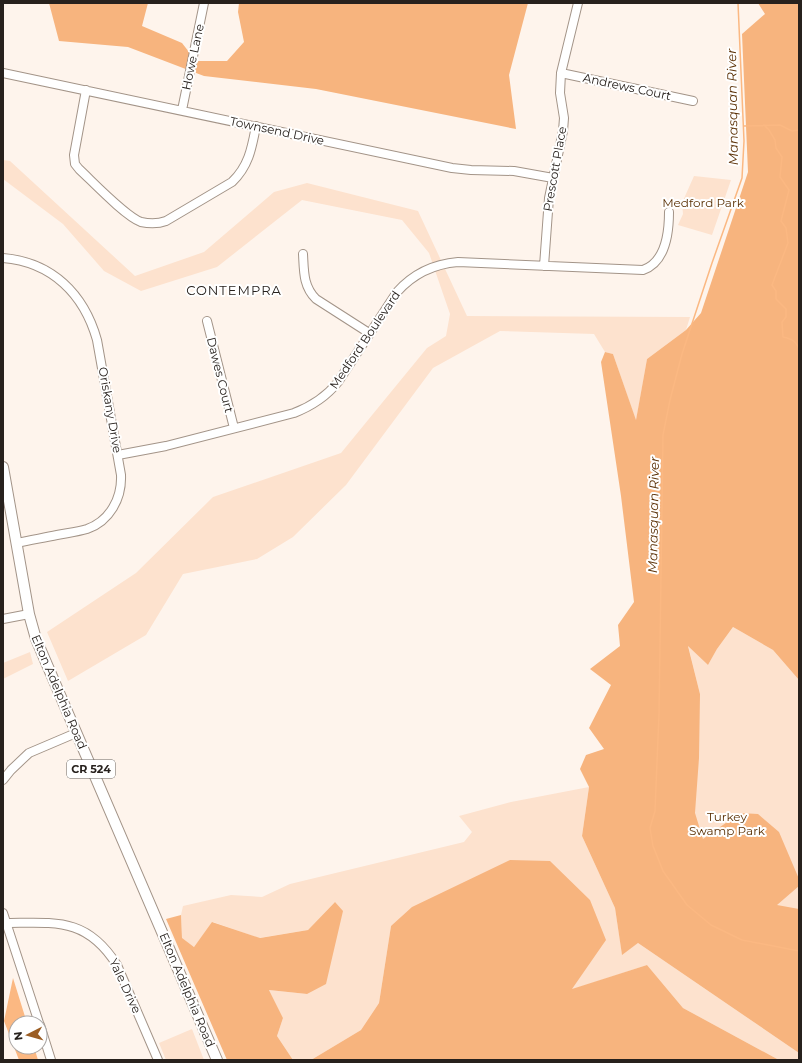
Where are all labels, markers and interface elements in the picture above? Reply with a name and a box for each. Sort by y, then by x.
street label: Howe Lane [178,22,207,91]
water label: Manasquan River [723,48,741,165]
street label: Andrews Court [582,70,673,103]
street label: Townsend Drive [229,113,326,148]
street label: Prescott Place [540,125,569,212]
park label: Medford Park [662,195,745,210]
district label: CONTEMPRA [186,282,282,298]
street label: Medford Boulevard [326,288,403,392]
street label: Dawes Court [204,336,237,414]
street label: Oriskany Drive [96,366,125,454]
water label: Manasquan River [644,456,662,573]
street label: Elton Adelphia Road [29,632,90,751]
road number: CR 524 [67,760,115,778]
park label: Turkey Swamp Park [689,809,766,838]
street label: Elton Adelphia Road [157,930,218,1049]
street label: Yale Drive [106,956,145,1016]
north arrow [8,1015,48,1055]
text: N [11,1031,25,1041]

